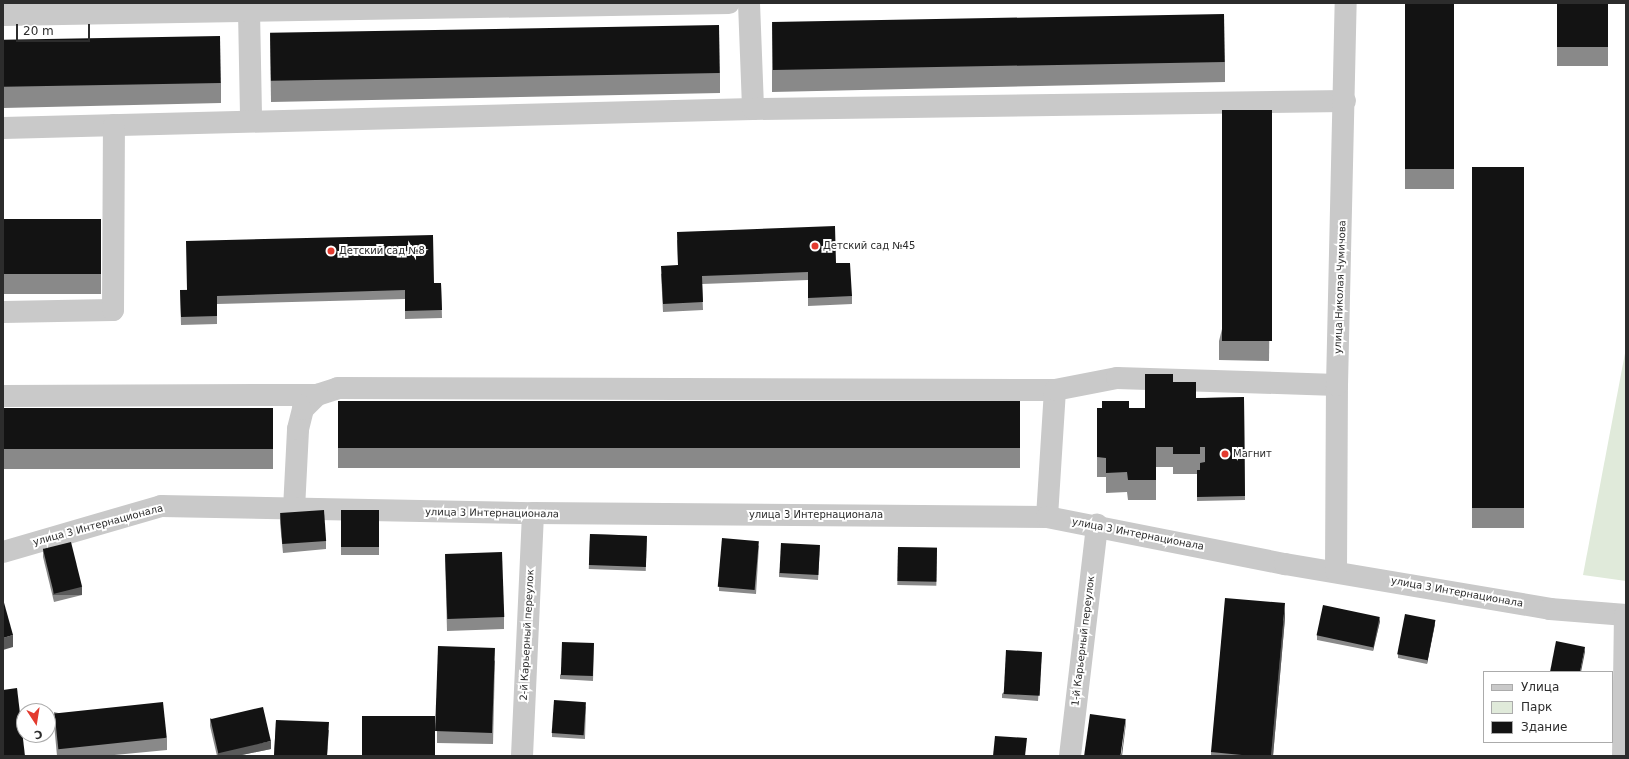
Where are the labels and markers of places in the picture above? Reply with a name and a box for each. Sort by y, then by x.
place label: Детский сад №45 [823,240,915,252]
marker: Детский сад №45 [810,241,820,251]
place label: Детский сад №8 [339,245,425,257]
marker: Детский сад №8 [326,246,336,256]
place label: Магнит [1233,448,1272,460]
marker: Магнит [1220,449,1230,459]

